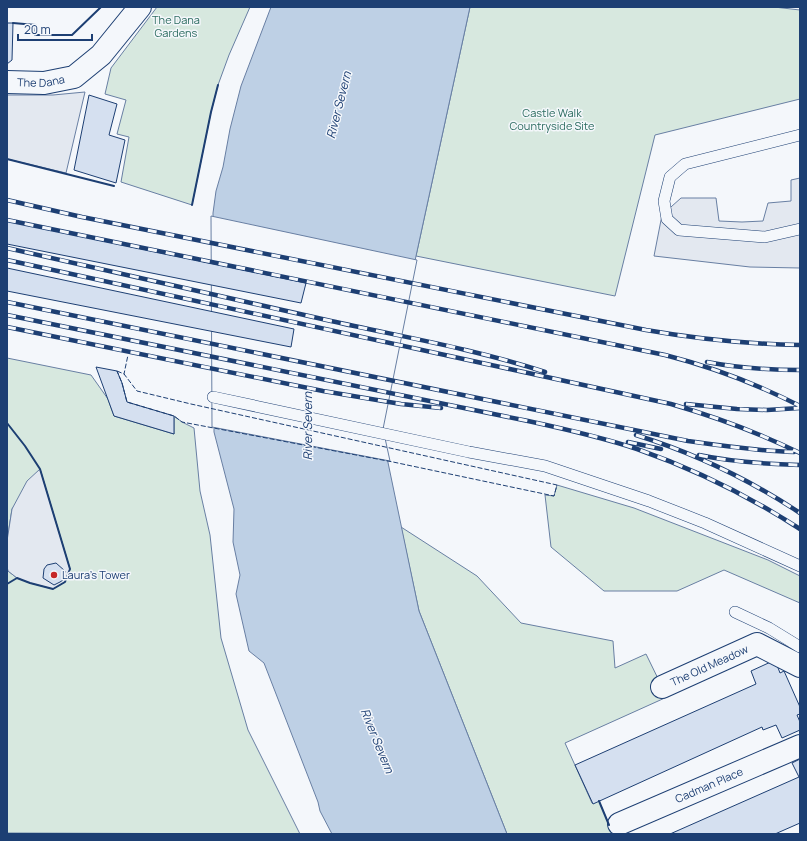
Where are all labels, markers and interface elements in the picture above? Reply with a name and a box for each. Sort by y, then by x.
park label: The Dana Gardens [152,12,200,40]
scale bar [18,16,92,42]
text: 20 m [24,21,51,38]
water label: River Severn [322,69,355,140]
street label: The Dana [17,71,66,90]
park label: Castle Walk Countryside Site [509,105,595,133]
water label: River Severn [299,391,316,460]
place label: Laura's Tower [62,567,130,582]
marker: Laura's Tower [49,570,59,580]
street label: The Old Meadow [668,641,751,689]
water label: River Severn [357,706,398,777]
street label: Cadman Place [673,763,746,806]

